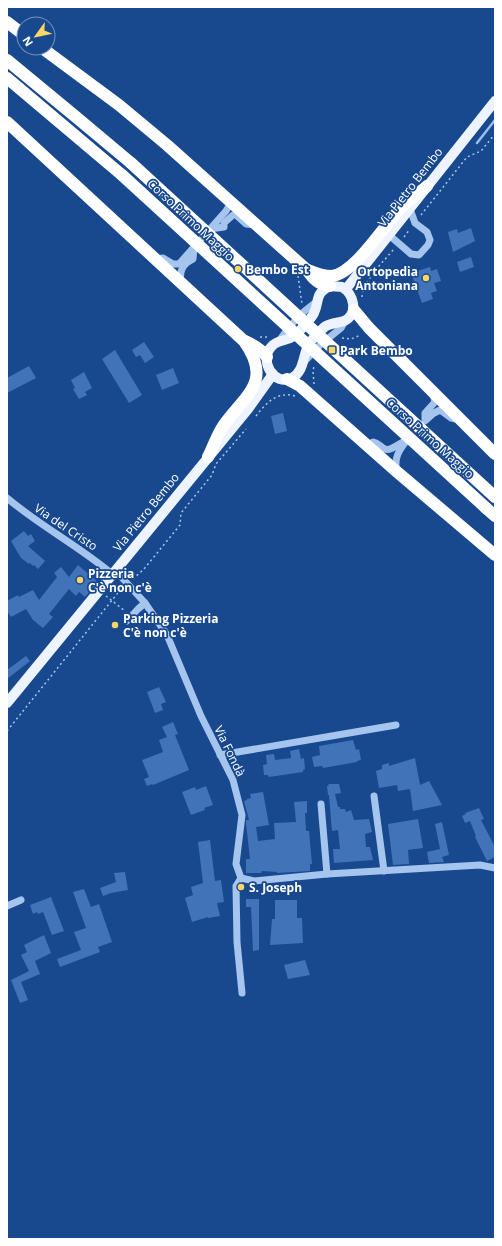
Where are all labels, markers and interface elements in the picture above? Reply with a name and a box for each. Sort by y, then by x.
north arrow [16,16,56,56]
text: N [18,34,36,50]
street label: Via Pietro Bembo [374,144,446,230]
street label: Corso Primo Maggio [144,175,238,265]
place label: Bembo Est [246,261,309,278]
place label: Ortopedia Antoniana [355,263,418,294]
marker: Bembo Est [233,264,243,274]
marker: Ortopedia Antoniana [421,273,431,283]
place label: Park Bembo [340,342,413,359]
marker: Park Bembo [327,345,337,355]
street label: Corso Primo Maggio [382,394,478,482]
street label: Via Pietro Bembo [109,469,183,555]
street label: Via del Cristo [31,500,101,554]
place label: Pizzeria C'è non c'è [88,565,152,596]
marker: Pizzeria C'è non c'è [75,575,85,585]
place label: Parking Pizzeria C'è non c'è [123,610,218,641]
marker: Parking Pizzeria C'è non c'è [110,620,120,630]
street label: Via Fondà [210,723,250,779]
place label: S. Joseph [249,879,302,896]
marker: S. Joseph [236,882,246,892]

